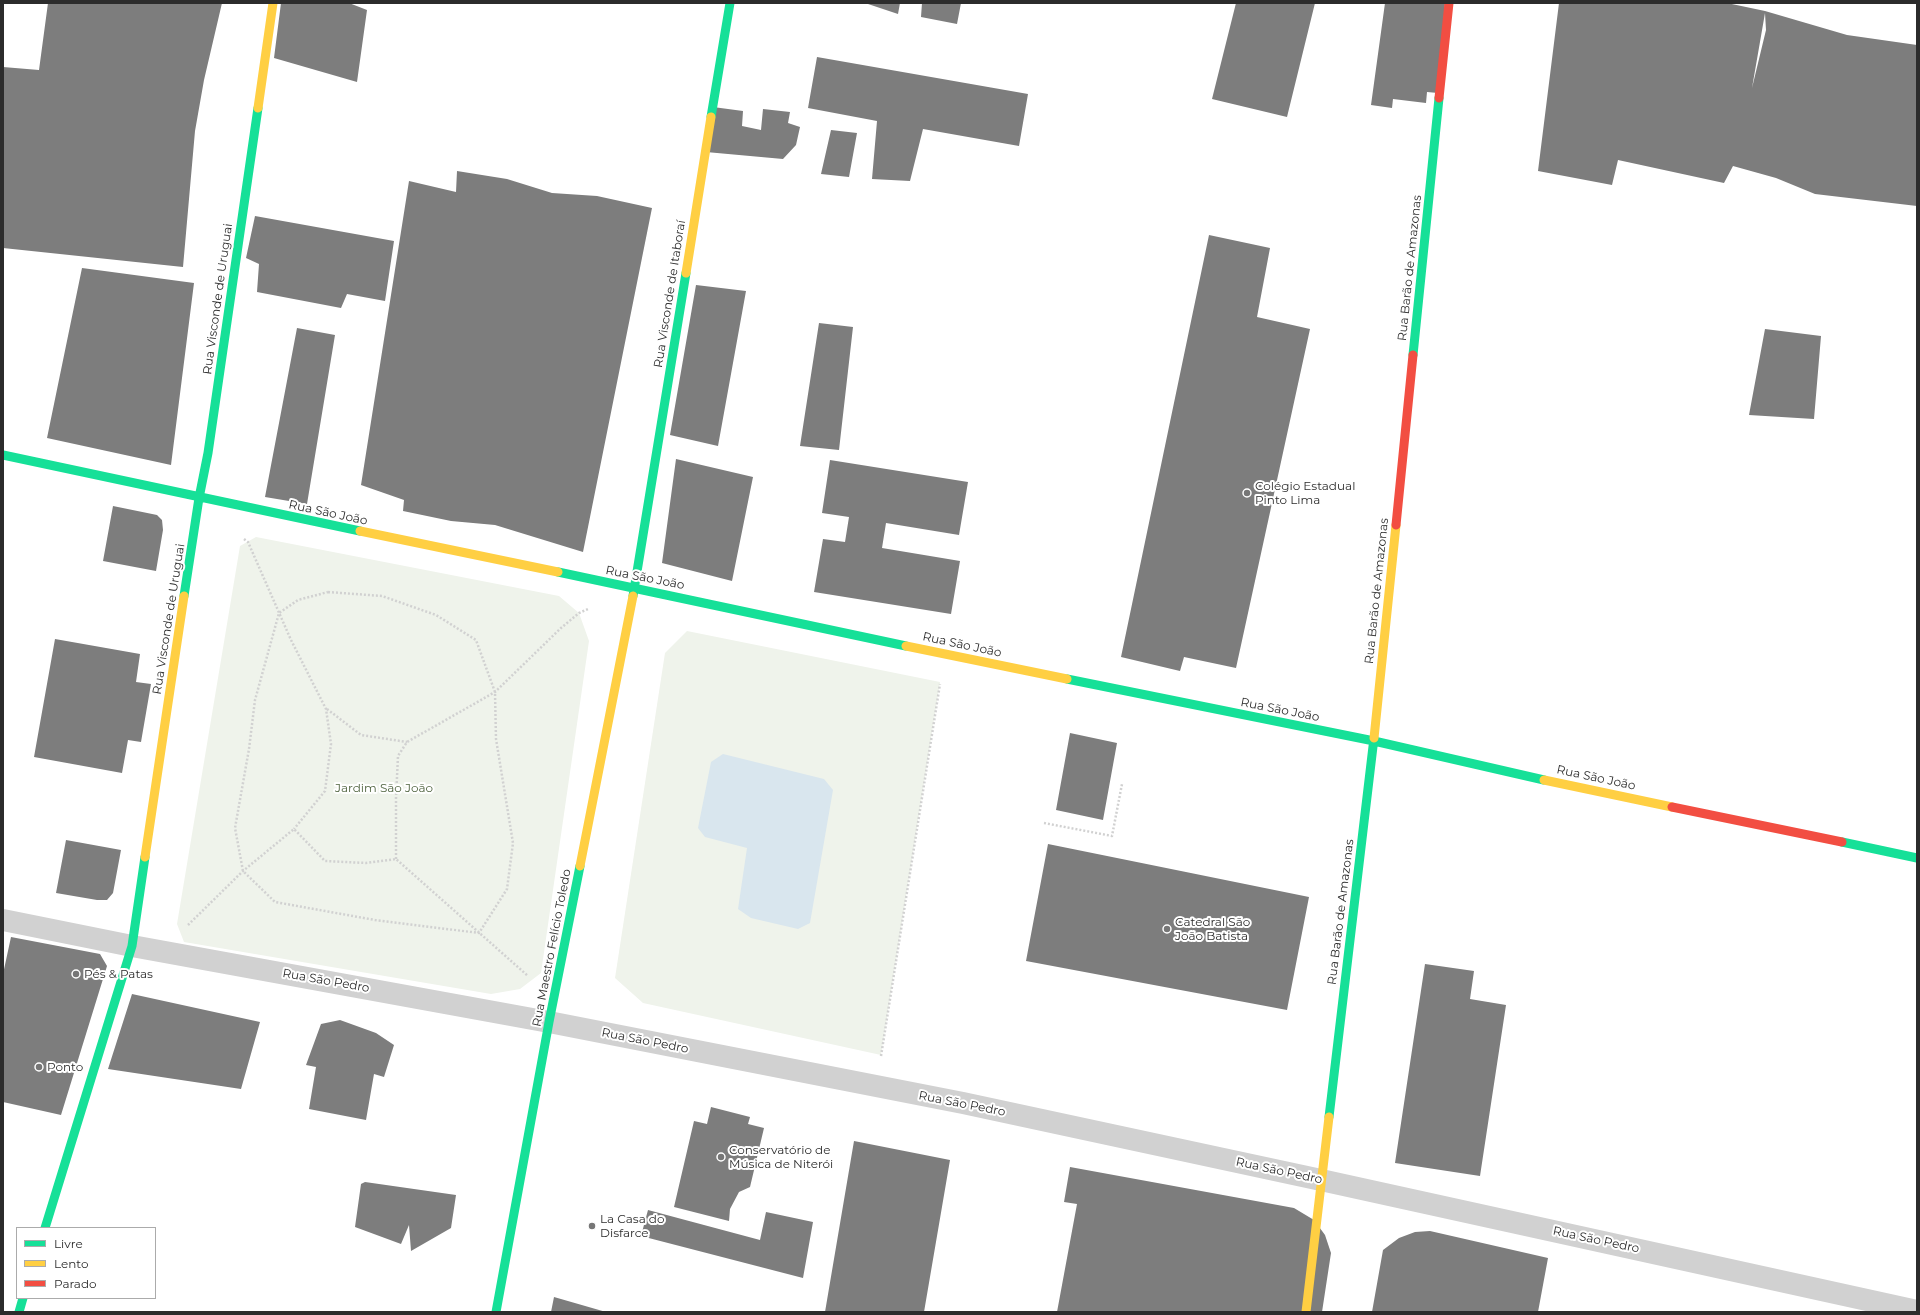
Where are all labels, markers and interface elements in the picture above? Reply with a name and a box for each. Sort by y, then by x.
street label: Rua Barão de Amazonas [1395,194,1425,342]
street label: Rua Visconde de Itaboraí [651,219,689,369]
street label: Rua Visconde de Uruguai [200,222,236,376]
place label: Colégio Estadual Pinto Lima [1255,479,1355,507]
marker: Colégio Estadual Pinto Lima [1242,488,1252,498]
street label: Rua São João [287,498,369,528]
street label: Rua Barão de Amazonas [1362,517,1392,665]
street label: Rua Visconde de Uruguai [150,543,188,695]
street label: Rua São João [604,563,686,593]
street label: Rua São João [921,630,1003,660]
street label: Rua São João [1239,695,1321,725]
street label: Rua São João [1555,763,1637,793]
park label: Jardim São João [335,781,433,795]
street label: Rua Barão de Amazonas [1325,838,1357,986]
street label: Rua Maestro Felício Toledo [530,868,574,1028]
place label: Catedral São João Batista [1175,915,1250,943]
marker: Catedral São João Batista [1162,924,1172,934]
street label: Rua São Pedro [281,966,371,996]
place label: Pés & Patas [84,967,153,981]
marker: Pés & Patas [71,969,81,979]
street label: Rua São Pedro [600,1026,690,1056]
place label: Ponto [47,1060,83,1074]
marker: Ponto [34,1062,44,1072]
street label: Rua São Pedro [917,1089,1007,1119]
place label: Conservatório de Música de Niterói [729,1143,833,1171]
marker: Conservatório de Música de Niterói [716,1152,726,1162]
street label: Rua São Pedro [1234,1155,1324,1187]
place label: La Casa do Disfarce [600,1212,665,1240]
marker: La Casa do Disfarce [587,1221,597,1231]
street label: Rua São Pedro [1551,1224,1641,1256]
legend [16,1227,156,1299]
text: Livre [54,1236,83,1251]
text: Lento [54,1256,89,1271]
text: Parado [54,1276,97,1291]

